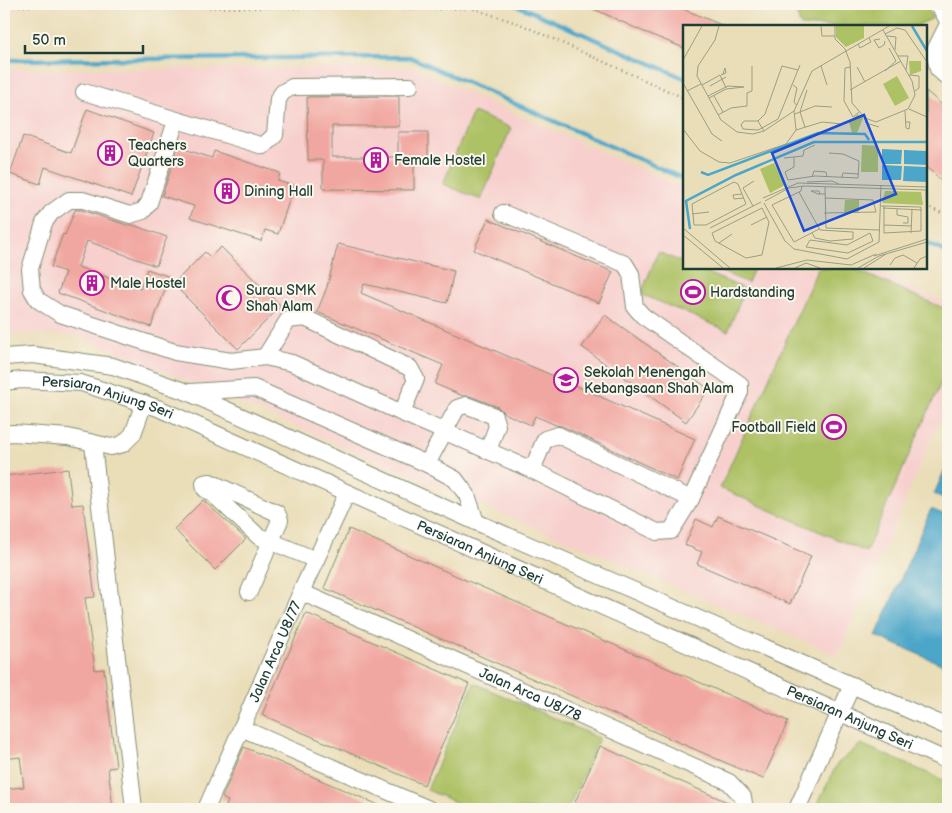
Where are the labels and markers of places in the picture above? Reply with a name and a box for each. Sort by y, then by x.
place label: Teachers Quarters [128,137,187,170]
building icon: Teachers Quarters [97,140,123,166]
building icon: Female Hostel [363,147,389,173]
place label: Female Hostel [394,152,485,169]
building icon: Dining Hall [214,178,240,204]
place label: Dining Hall [244,183,313,200]
building icon: Male Hostel [79,270,105,296]
place label: Male Hostel [110,275,186,292]
sports icon: Hardstanding [680,279,706,305]
place label: Surau SMK Shah Alam [246,282,317,315]
place label: Hardstanding [710,284,795,301]
mosque icon: Surau SMK Shah Alam [216,285,242,311]
place label: Sekolah Menengah Kebangsaan Shah Alam [584,364,734,397]
school or university icon: Sekolah Menengah Kebangsaan Shah Alam [553,367,579,393]
sports icon: Football Field [821,414,847,440]
place label: Football Field [731,419,816,436]

